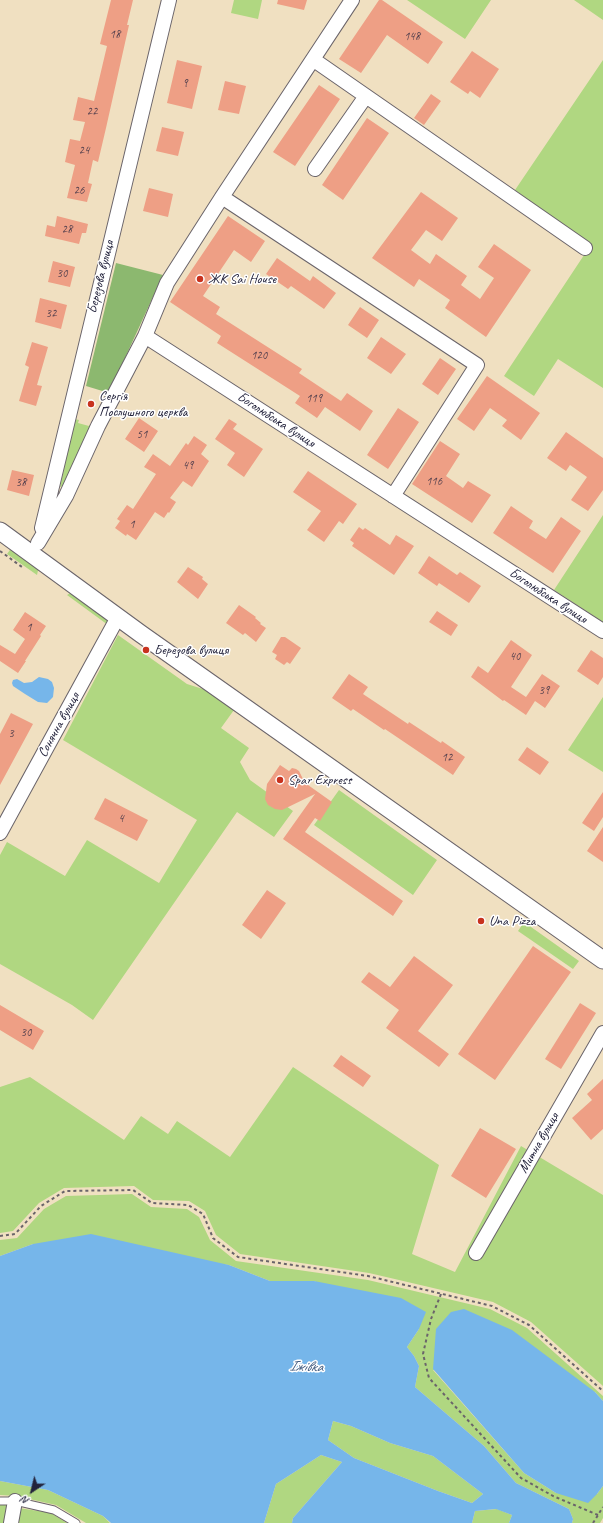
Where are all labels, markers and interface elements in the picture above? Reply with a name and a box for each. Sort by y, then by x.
house number: 18 [110,28,120,42]
house number: 148 [404,30,420,44]
house number: 9 [182,77,188,91]
house number: 22 [87,105,97,119]
house number: 24 [79,144,89,158]
house number: 26 [74,184,84,198]
house number: 28 [62,223,72,237]
street label: Березова вулиця [84,239,118,315]
house number: 30 [57,267,67,281]
place label: ЖК Sai House [208,271,276,287]
marker: ЖК Sai House [195,274,205,284]
house number: 32 [46,307,56,321]
house number: 120 [251,349,267,363]
place label: Сергія Послушного церква [99,388,187,420]
street label: Боголюбська вулиця [234,389,318,451]
house number: 119 [306,392,322,406]
marker: Сергія Послушного церква [86,399,96,409]
house number: 51 [137,428,147,442]
house number: 49 [183,459,193,473]
house number: 116 [426,475,442,489]
house number: 38 [16,476,26,490]
house number: 1 [129,518,135,532]
street label: Боголюбська вулиця [506,565,590,627]
house number: 1 [26,621,32,635]
place label: Березова вулиця [154,642,228,658]
marker: Березова вулиця [141,645,151,655]
house number: 40 [510,650,520,664]
house number: 39 [539,684,549,698]
street label: Сонячна вулиця [34,690,84,760]
house number: 3 [8,727,14,741]
house number: 12 [442,751,452,765]
place label: Spar Express [288,772,351,788]
marker: Spar Express [275,775,285,785]
house number: 4 [118,812,124,826]
place label: Una Pizza [489,913,535,929]
marker: Una Pizza [476,916,486,926]
house number: 30 [21,1026,31,1040]
street label: Митна вулиця [515,1110,563,1176]
water label: Іжівка [289,1357,323,1377]
north arrow [12,1471,52,1511]
text: N [18,1493,32,1509]

